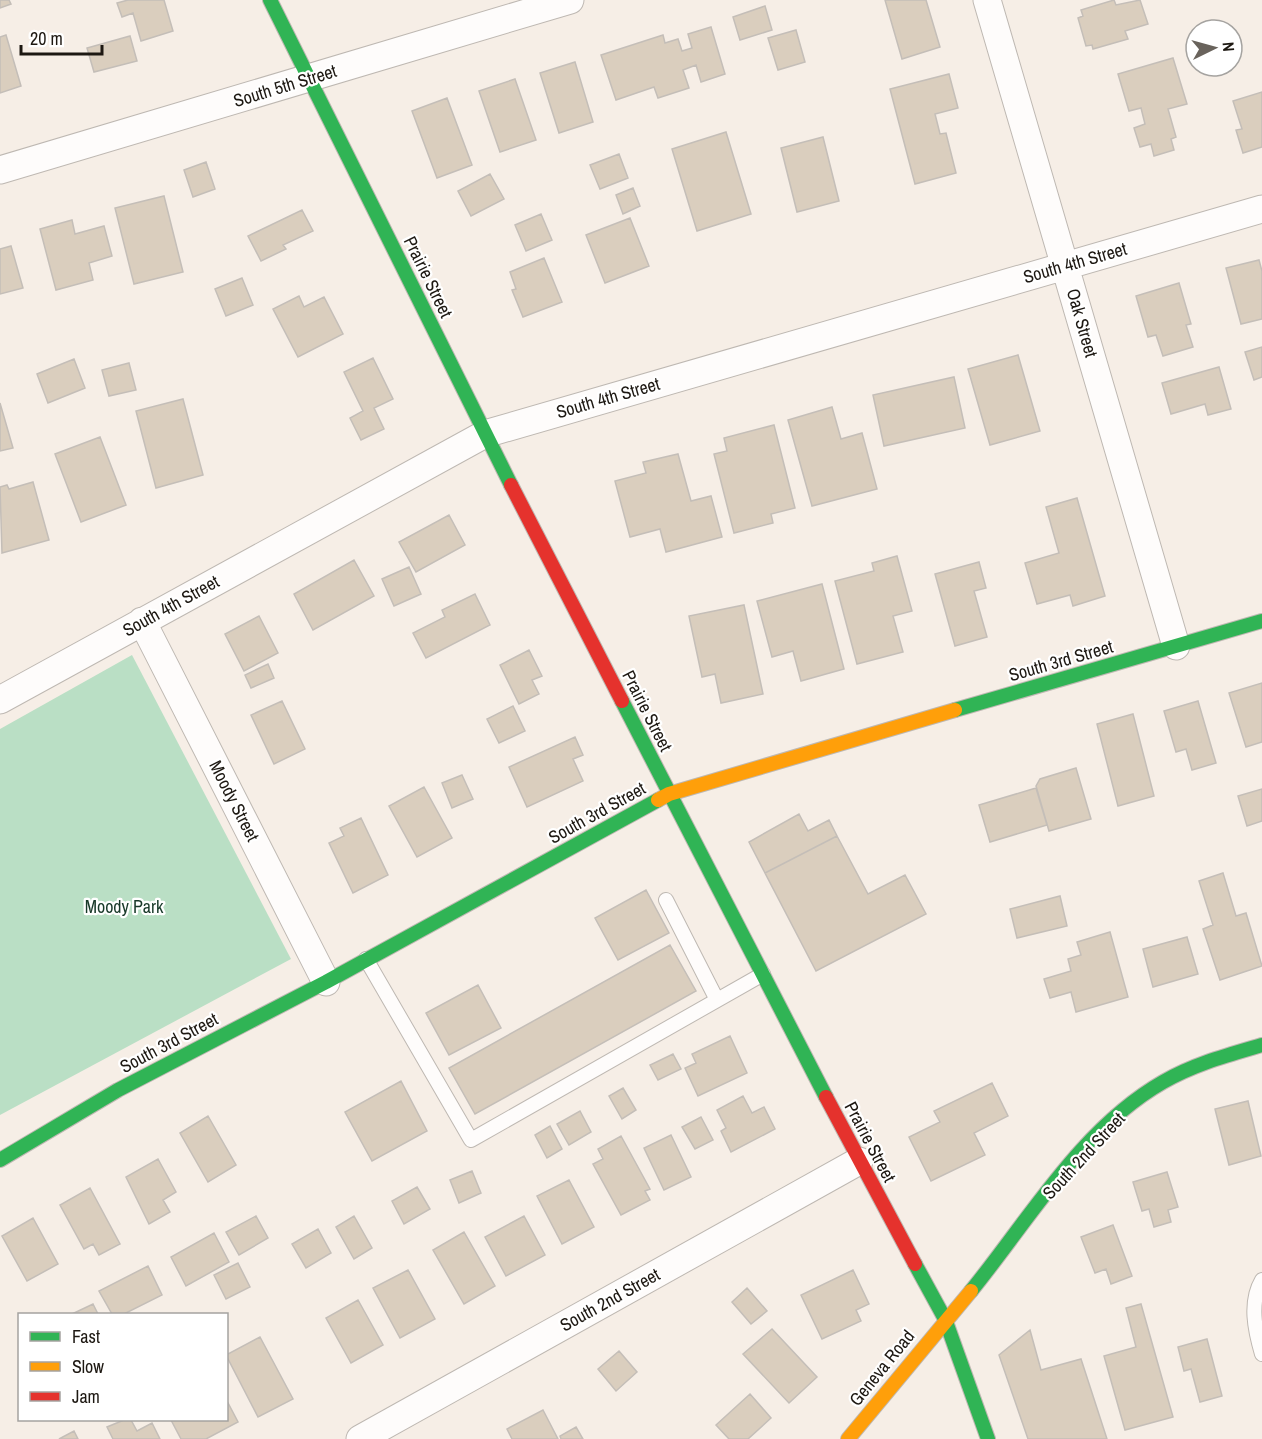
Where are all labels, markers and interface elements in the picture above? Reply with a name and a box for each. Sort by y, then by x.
scale bar [21,18,102,56]
north arrow [1184,18,1244,78]
text: 20 m [30,26,63,51]
text: N [1218,41,1240,52]
street label: South 5th Street [230,58,340,113]
street label: Prairie Street [398,232,459,322]
street label: South 4th Street [1020,236,1130,289]
street label: Oak Street [1061,286,1104,360]
street label: South 4th Street [553,371,663,424]
street label: South 4th Street [118,569,223,642]
street label: South 3rd Street [1006,634,1116,687]
street label: Prairie Street [616,666,679,756]
street label: Moody Street [203,756,266,846]
street label: South 3rd Street [544,776,650,850]
park label: Moody Park [85,894,164,919]
street label: South 3rd Street [115,1006,222,1079]
street label: Prairie Street [839,1097,902,1186]
street label: South 2nd Street [1037,1107,1131,1205]
street label: South 2nd Street [555,1262,664,1337]
legend [18,1313,228,1421]
text: Fast [72,1324,100,1349]
street label: Geneva Road [843,1324,920,1411]
text: Slow [72,1354,104,1379]
text: Jam [72,1384,100,1409]

